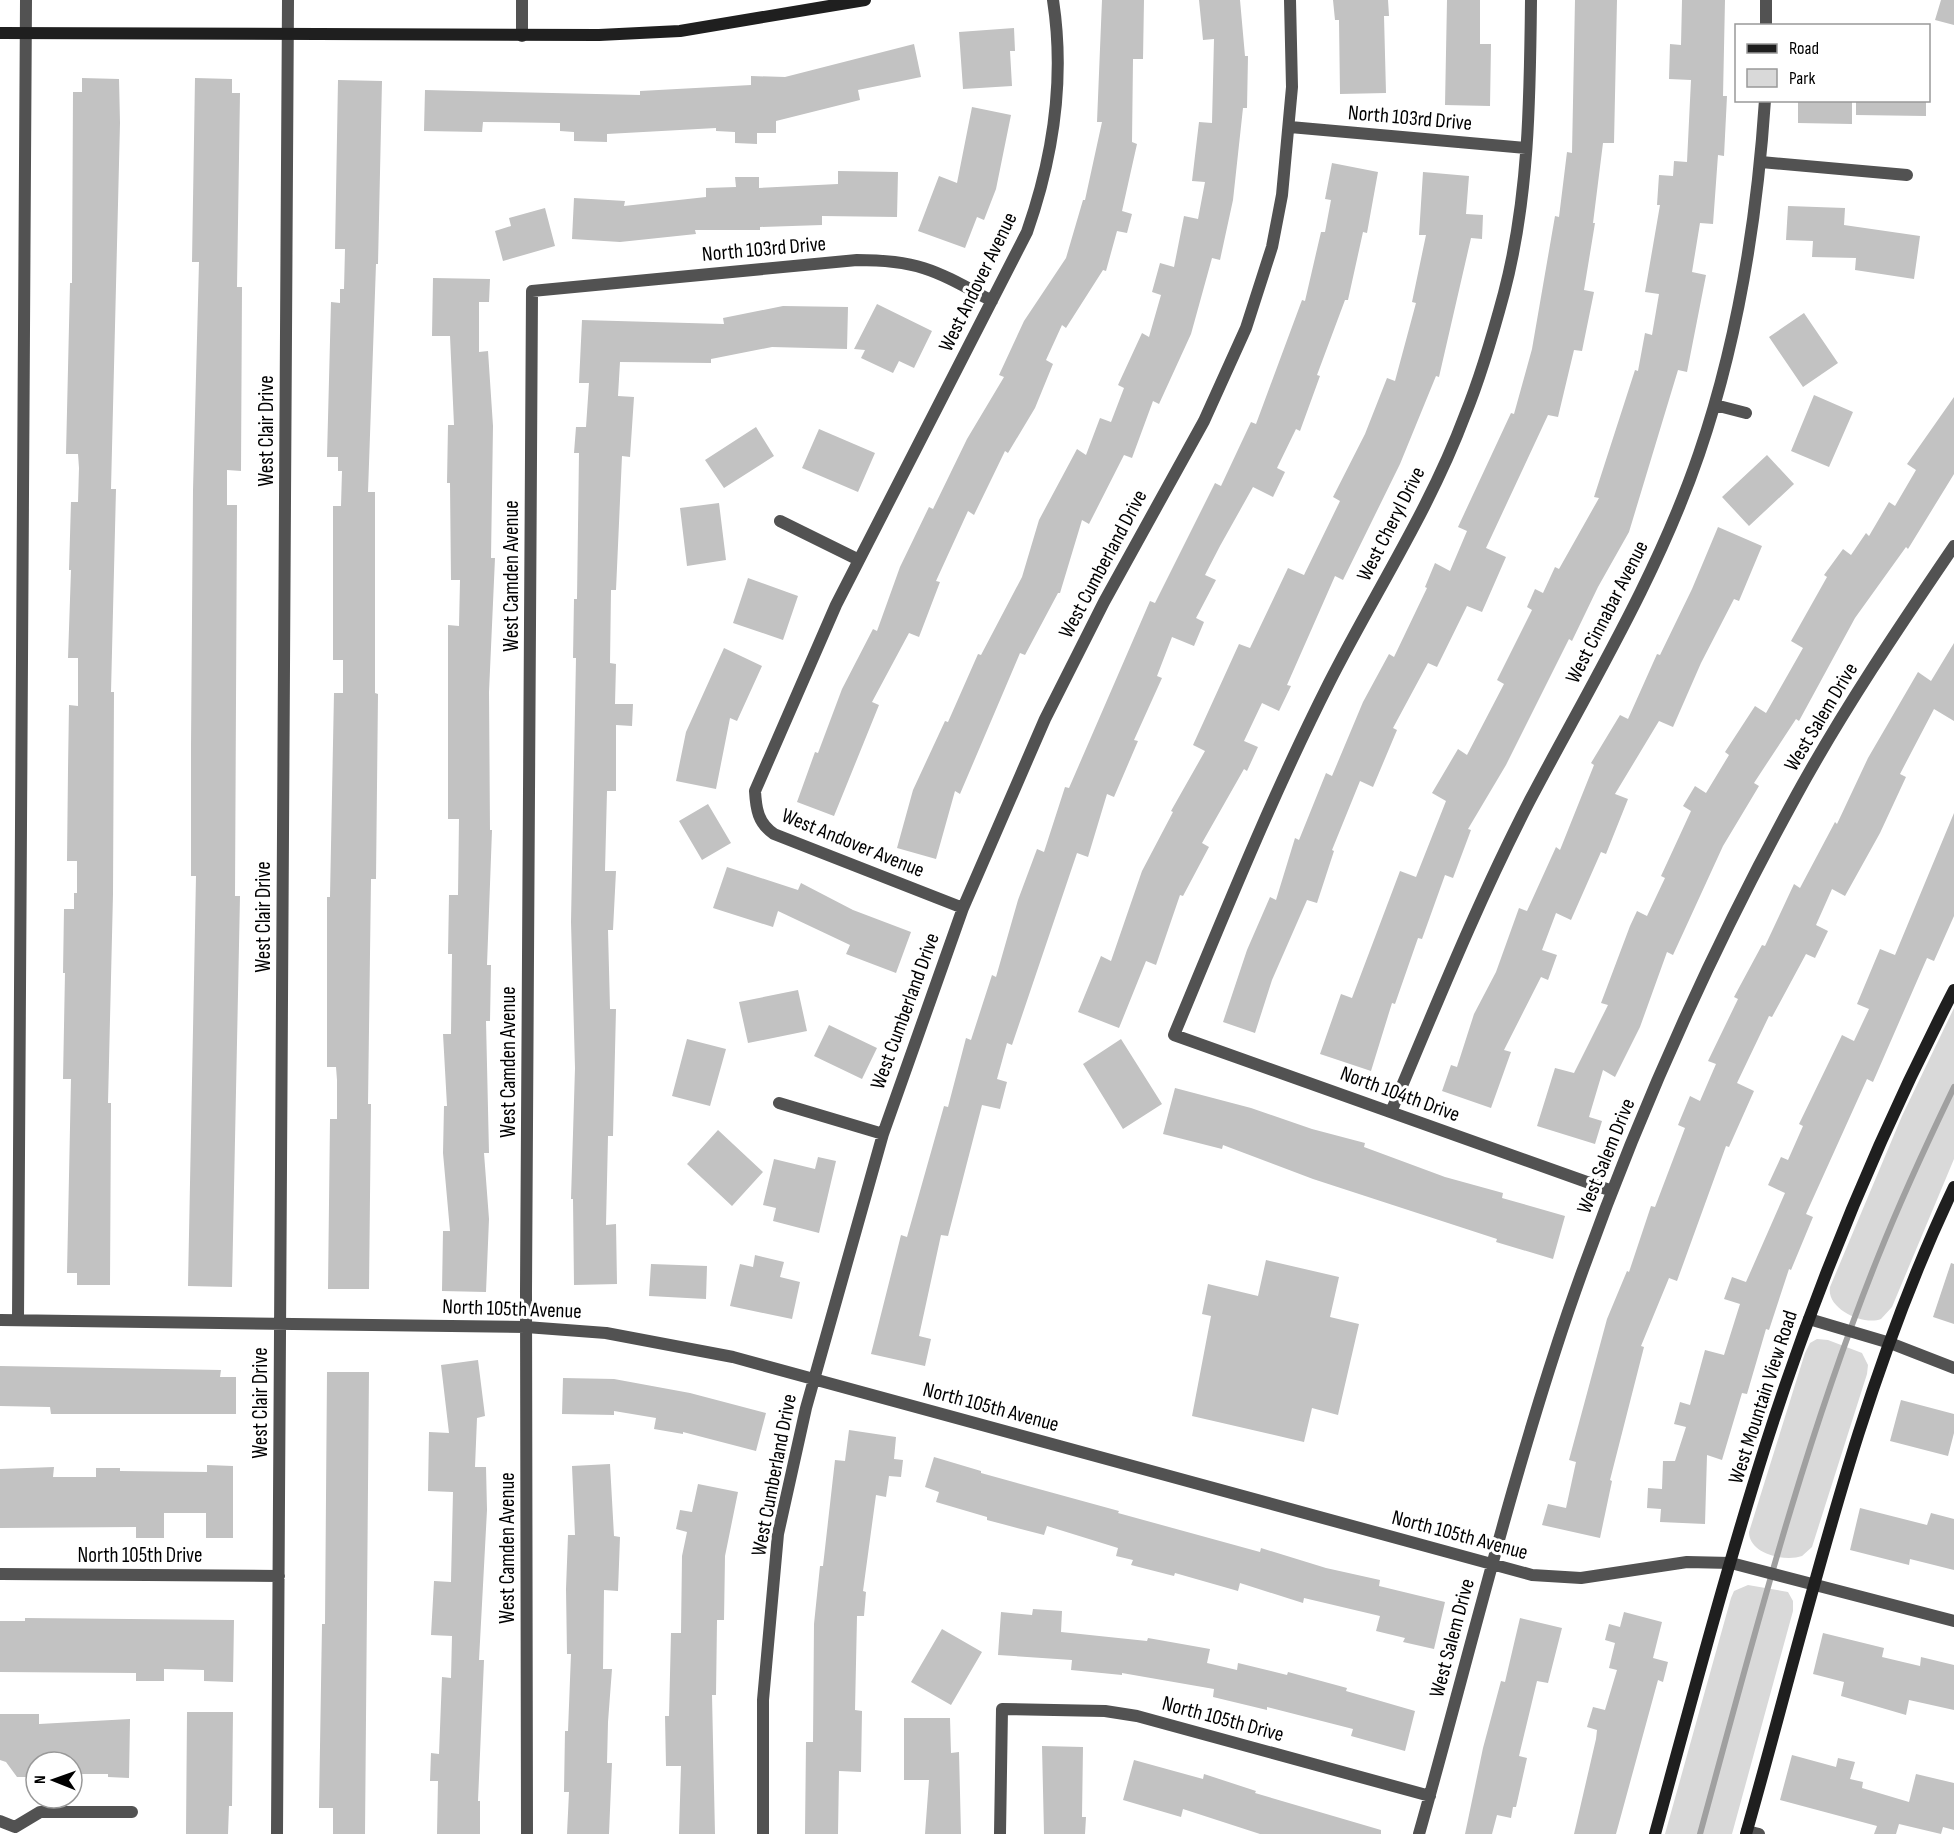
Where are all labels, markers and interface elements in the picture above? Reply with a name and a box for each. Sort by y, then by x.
legend [1735,24,1930,102]
text: Road [1789,38,1819,59]
text: Park [1789,68,1815,89]
street label: North 103rd Drive [1347,100,1473,136]
street label: West Andover Avenue [933,208,1023,356]
street label: North 103rd Drive [701,231,827,267]
street label: West Clair Drive [254,375,279,487]
street label: West Cheryl Drive [1352,463,1430,585]
street label: West Cumberland Drive [1053,486,1153,642]
street label: West Camden Avenue [499,500,524,652]
street label: West Cinnabar Avenue [1560,537,1654,687]
street label: West Salem Drive [1779,658,1863,776]
street label: West Andover Avenue [778,803,928,883]
street label: West Clair Drive [251,861,276,973]
street label: West Cumberland Drive [865,930,945,1092]
street label: West Camden Avenue [496,986,521,1138]
street label: North 104th Drive [1337,1061,1463,1127]
street label: West Salem Drive [1572,1095,1640,1217]
street label: North 105th Avenue [442,1294,582,1324]
street label: West Mountain View Road [1723,1307,1803,1487]
street label: West Clair Drive [248,1347,273,1459]
street label: North 105th Avenue [920,1377,1062,1437]
street label: West Cumberland Drive [746,1392,802,1558]
street label: West Camden Avenue [495,1472,520,1624]
street label: North 105th Avenue [1389,1505,1531,1565]
street label: North 105th Drive [78,1543,202,1568]
street label: West Salem Drive [1424,1576,1480,1700]
street label: North 105th Drive [1159,1691,1287,1747]
north arrow [24,1750,84,1810]
text: N [31,1775,50,1784]

